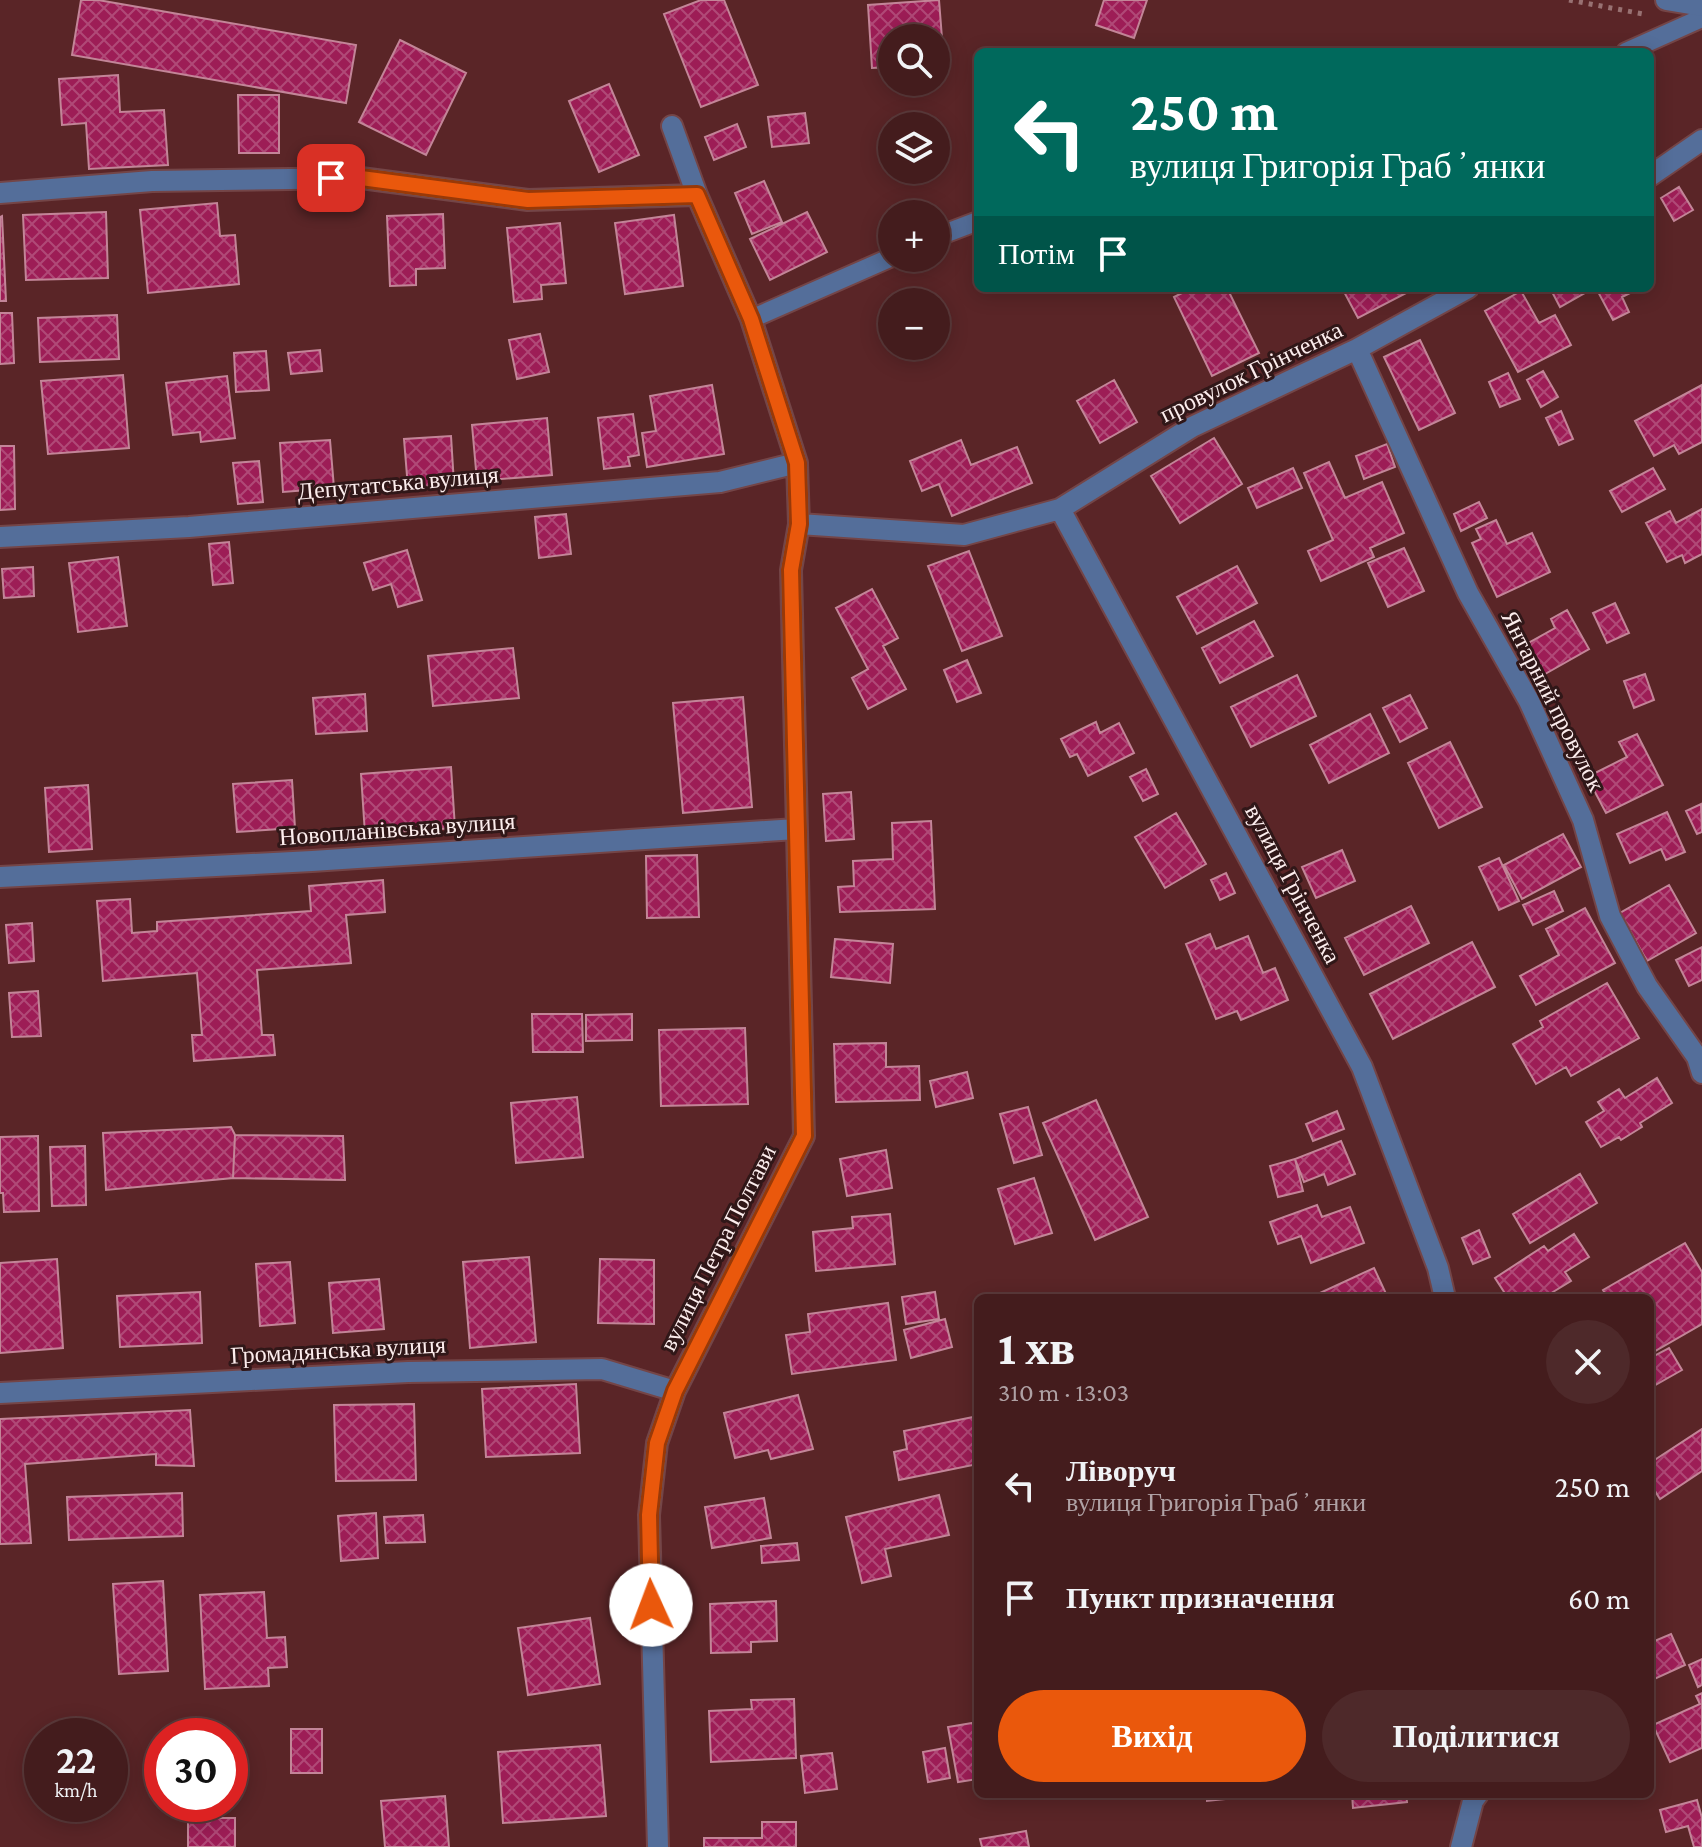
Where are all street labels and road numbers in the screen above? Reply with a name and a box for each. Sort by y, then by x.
street label: провулок Грінченка [1155,315,1347,427]
street label: Депутатська вулиця [296,460,500,505]
street label: Янтарний провулок [1496,606,1611,796]
street label: вулиця Грінченка [1240,800,1347,968]
street label: Новопланівська вулиця [278,807,516,850]
street label: вулиця Петра Полтави [654,1140,781,1355]
street label: Громадянська вулиця [229,1330,446,1369]

